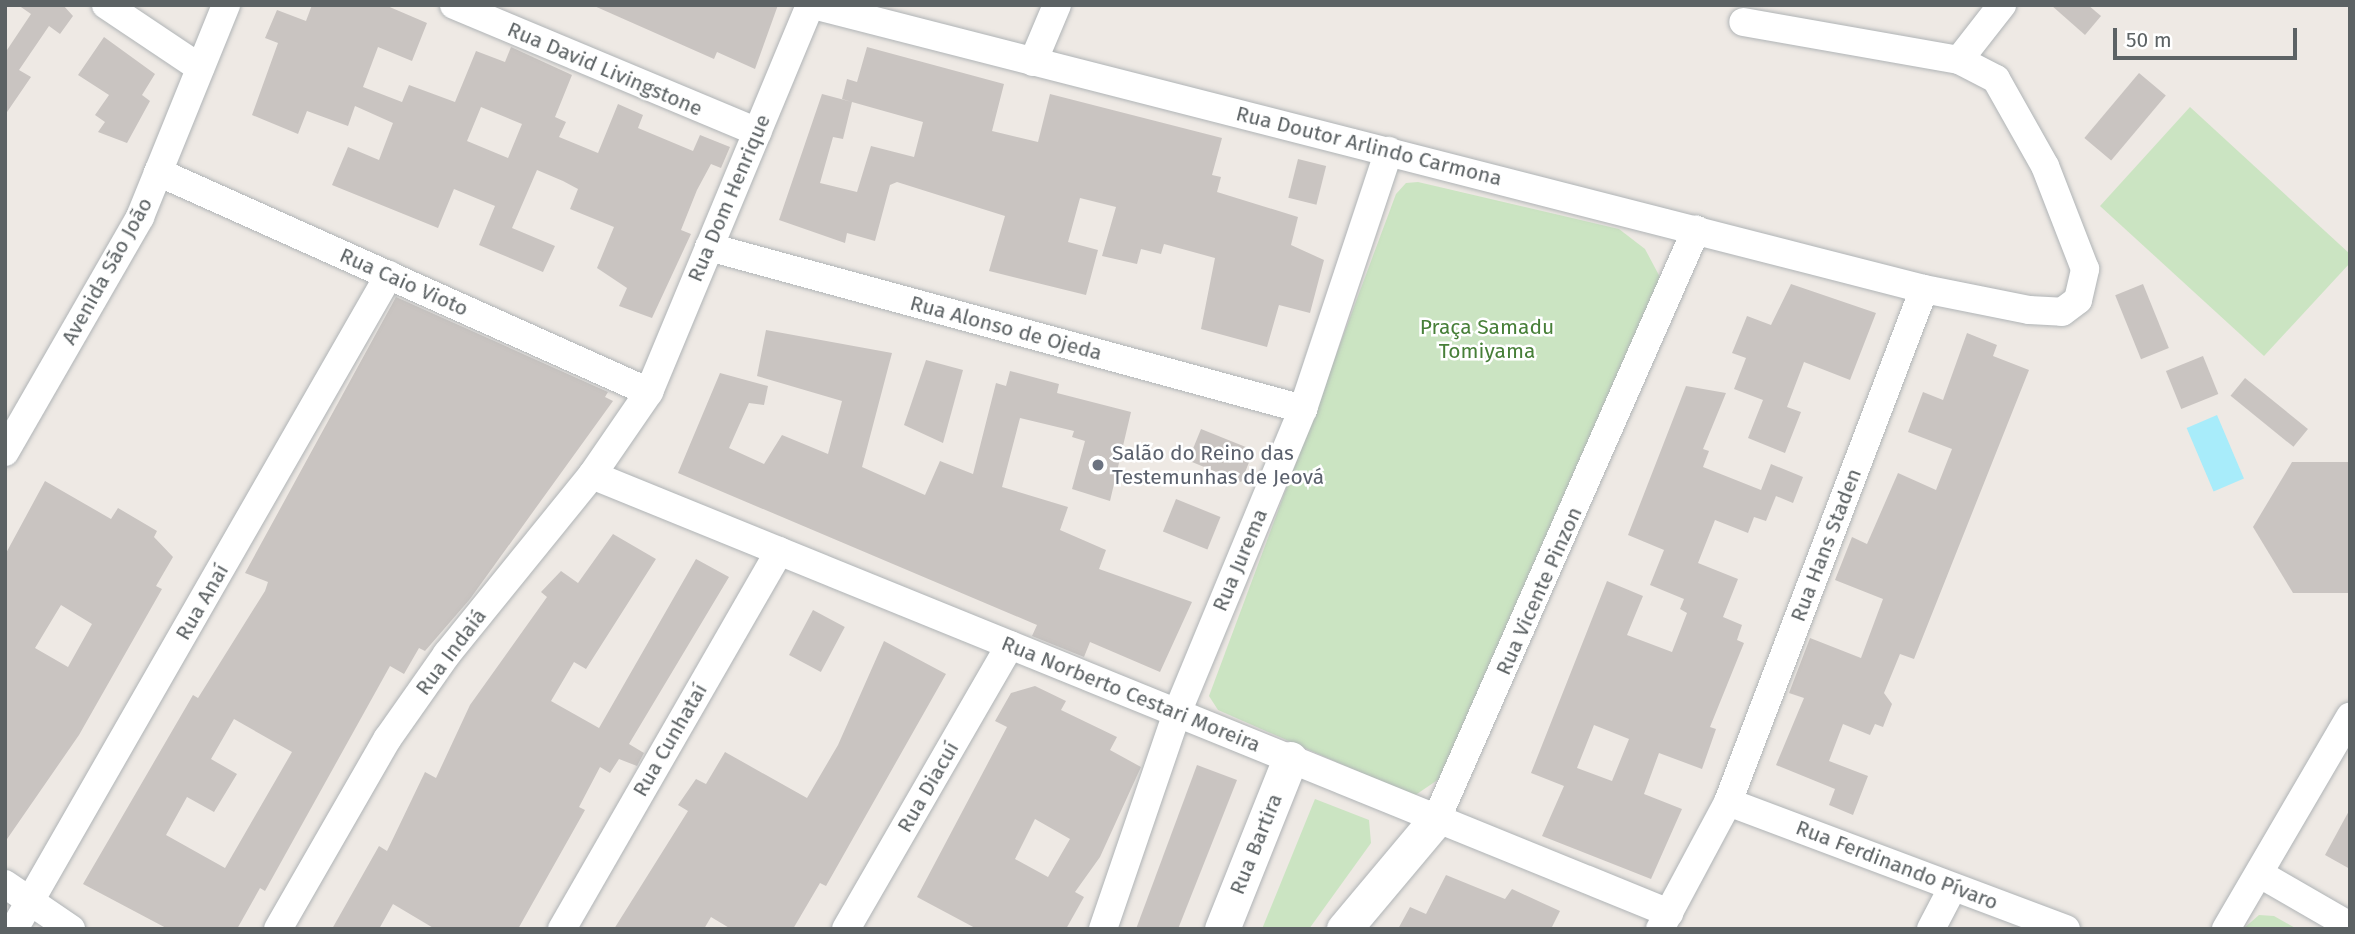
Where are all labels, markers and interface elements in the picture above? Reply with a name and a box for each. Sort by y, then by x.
scale bar [2117,14,2301,58]
street label: Rua David Livingstone [504,16,706,122]
text: 50 m [2126,27,2172,53]
street label: Rua Doutor Arlindo Carmona [1233,101,1505,191]
street label: Rua Dom Henrique [682,110,776,286]
street label: Avenida São João [56,193,158,349]
street label: Rua Caio Vioto [336,242,472,322]
street label: Rua Alonso de Ojeda [907,290,1105,366]
park label: Praça Samadu Tomiyama [1420,314,1554,364]
place label: Salão do Reino das Testemunhas de Jeová [1112,440,1324,490]
marker: Salão do Reino das Testemunhas de Jeová [1090,457,1106,473]
street label: Rua Hans Staden [1785,465,1867,625]
street label: Rua Vicente Pinzon [1491,503,1587,679]
street label: Rua Jurema [1207,505,1273,615]
street label: Rua Anaí [170,559,234,645]
street label: Rua Indaiá [410,604,492,700]
street label: Rua Norberto Cestari Moreira [998,630,1264,758]
street label: Rua Cunhataí [627,679,713,801]
street label: Rua Diacuí [892,737,964,837]
street label: Rua Bartira [1224,790,1288,898]
street label: Rua Ferdinando Pívaro [1792,815,2002,915]

